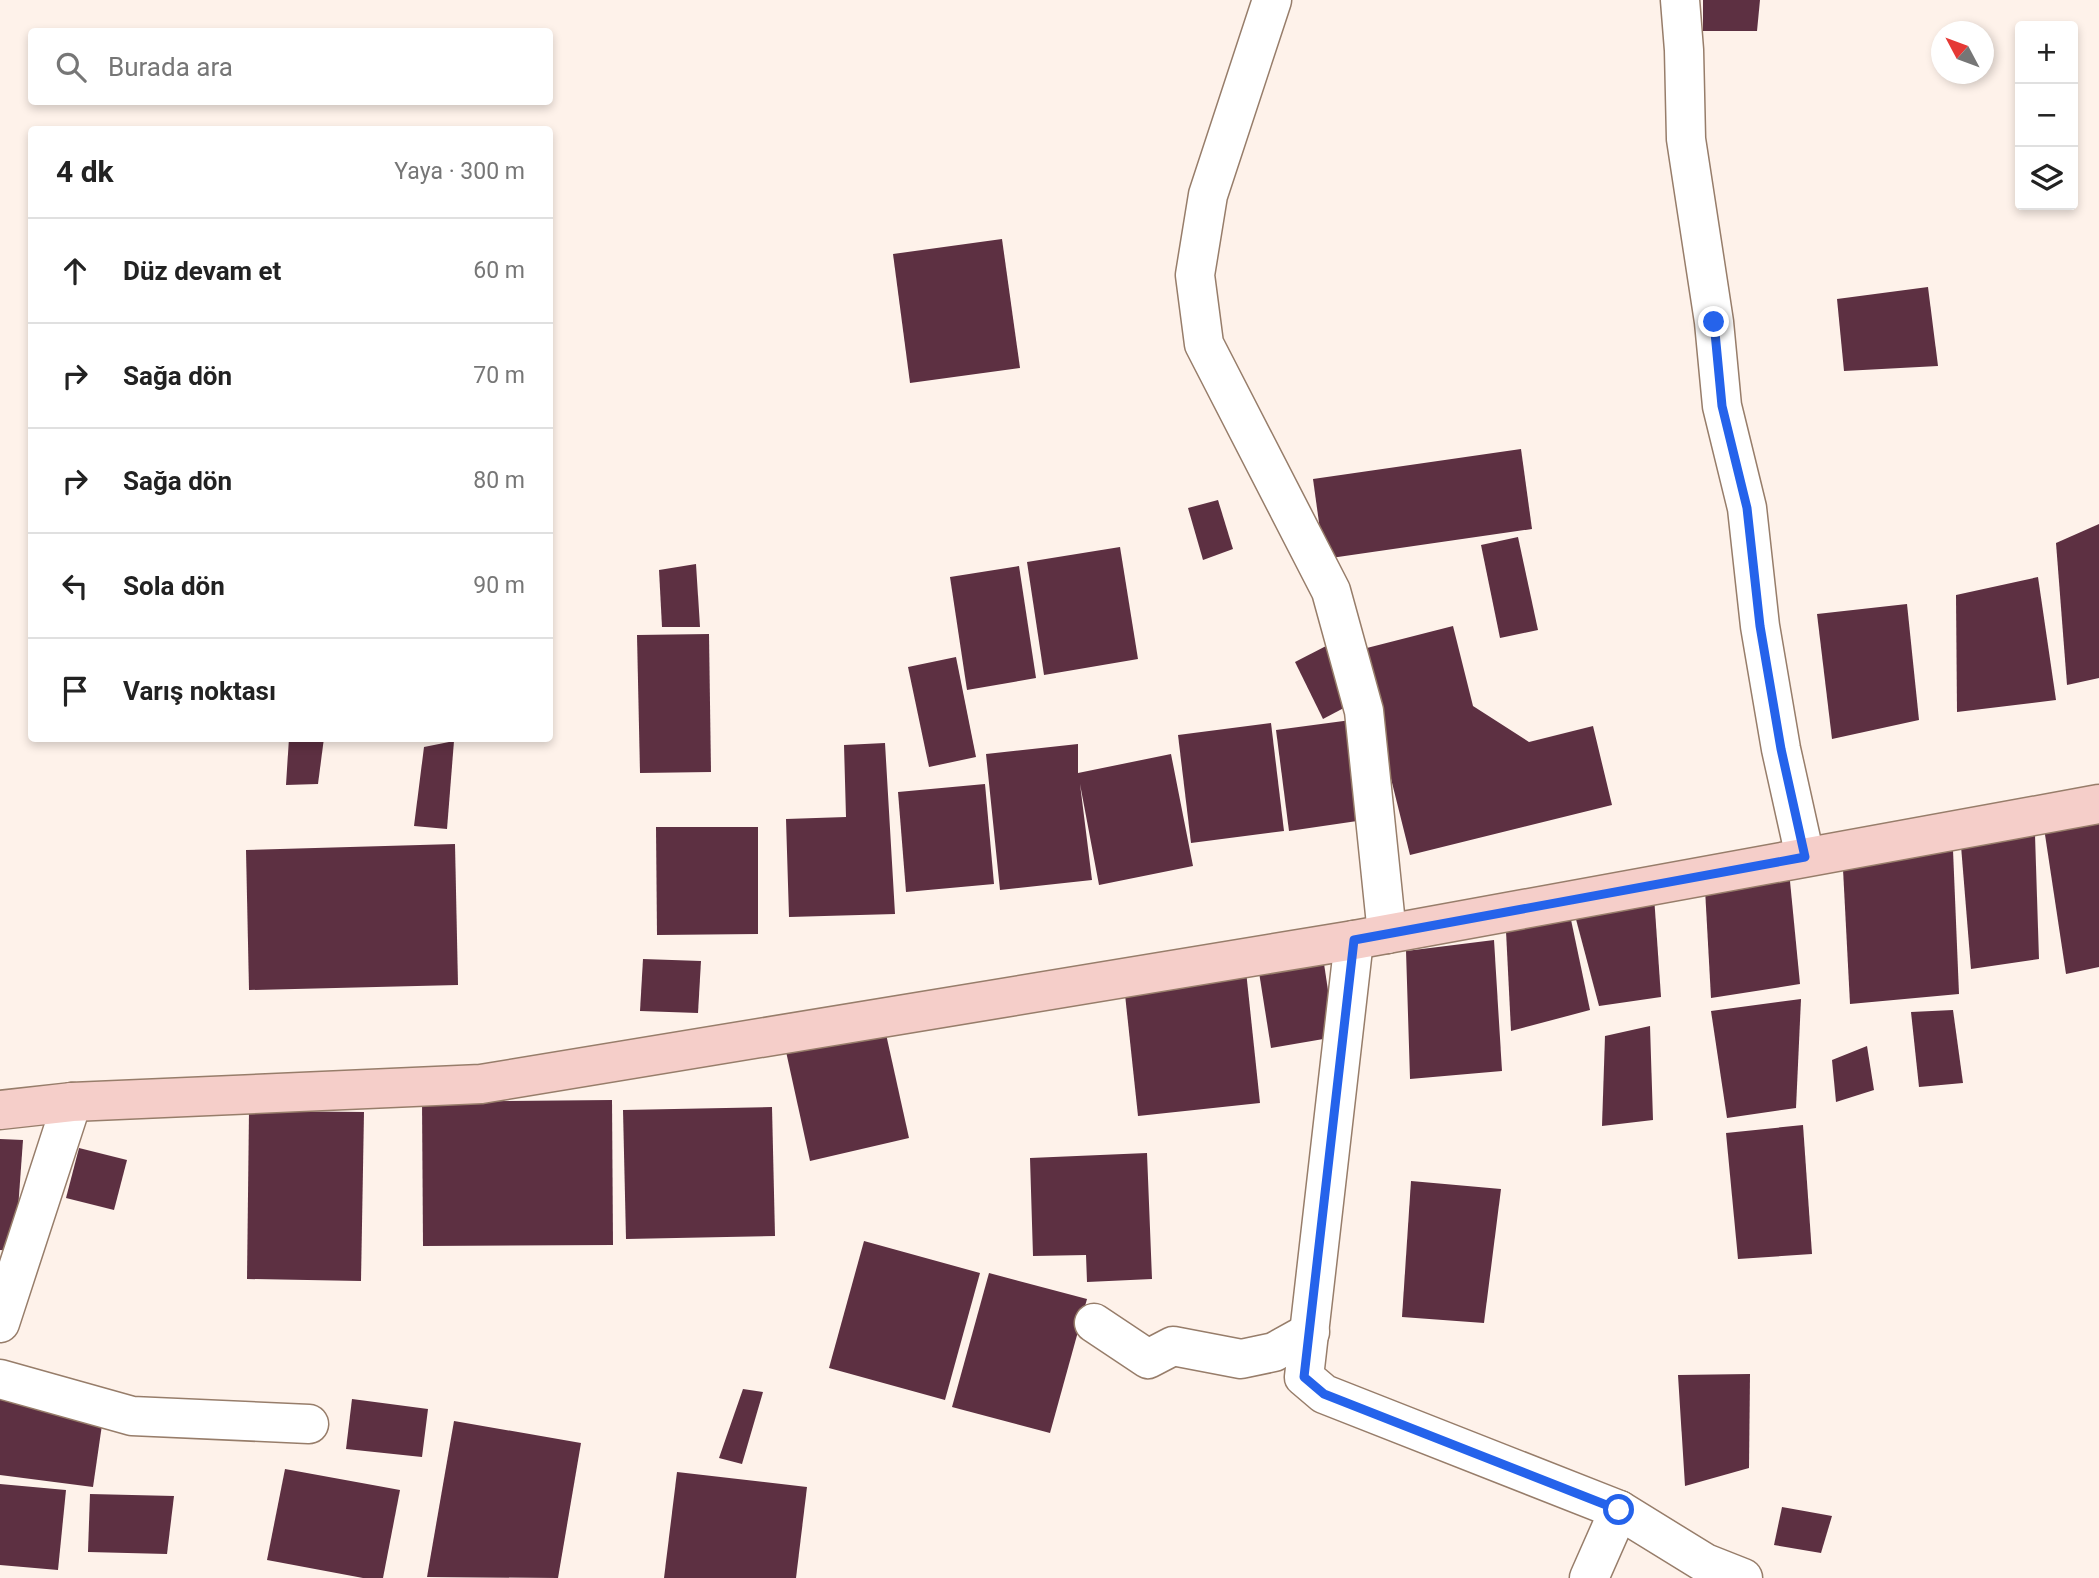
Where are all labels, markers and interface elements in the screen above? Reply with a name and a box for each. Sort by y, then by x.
north arrow [1931,21,1994,84]
map controls [2015,21,2078,210]
button: + [2015,21,2078,84]
search box [28,28,553,105]
icon: search [52,48,90,86]
text: Burada ara [108,52,233,82]
button: − [2015,84,2078,147]
button: layers [2015,147,2078,210]
text: 4 dk [56,154,114,189]
text: Yaya · 300 m [394,158,525,185]
icon: ahead [56,252,94,290]
text: Düz devam et [123,256,281,286]
text: 60 m [473,257,525,284]
route end [1698,306,1729,337]
icon: right [56,357,94,395]
text: Sağa dön [123,361,232,391]
text: 70 m [473,362,525,389]
icon: right [56,462,94,500]
text: Sağa dön [123,466,232,496]
text: 80 m [473,467,525,494]
icon: left [56,567,94,605]
text: Sola dön [123,571,225,601]
text: 90 m [473,572,525,599]
icon: arrive [56,672,94,710]
text: Varış noktası [123,676,276,706]
route start [1603,1494,1634,1525]

